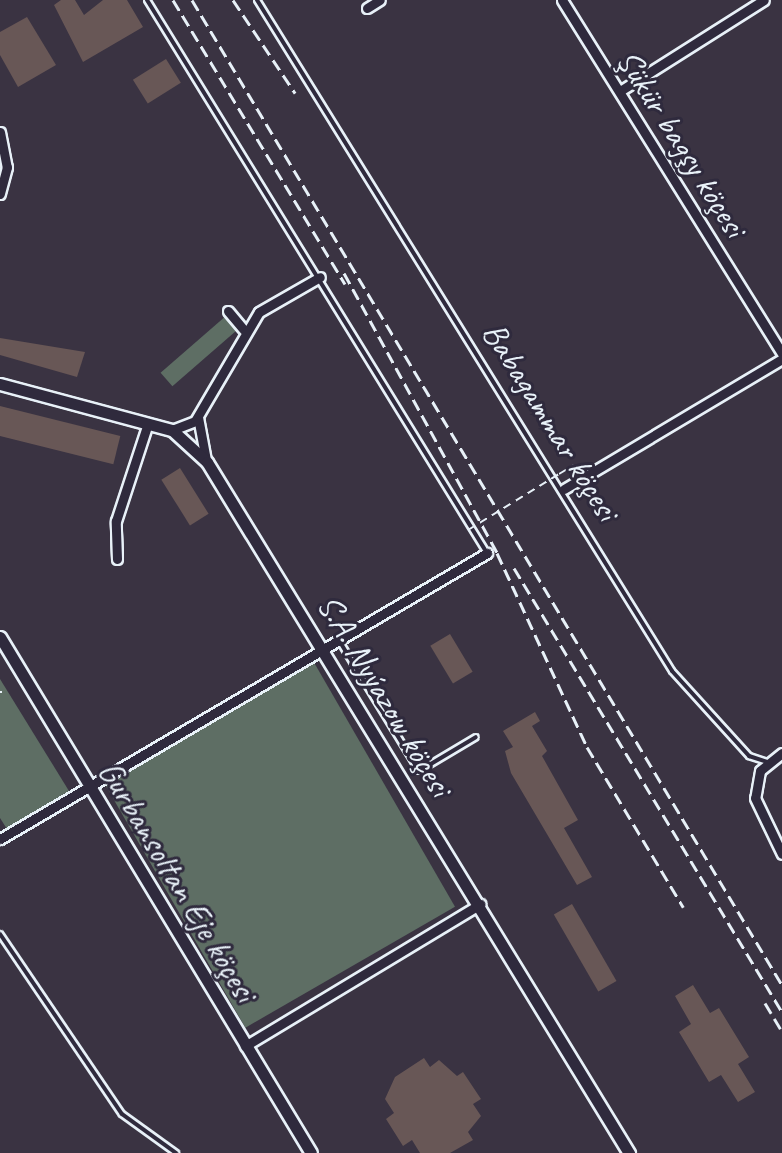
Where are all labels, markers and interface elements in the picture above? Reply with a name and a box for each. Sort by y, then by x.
street label: Şükür bagşy köçesi [608,42,756,244]
street label: Babagammar köçesi [474,314,628,528]
street label: S.A. Nyýazow köçesi [309,587,461,803]
street label: Gurbansoltan Eje köçesi [90,753,266,1009]

